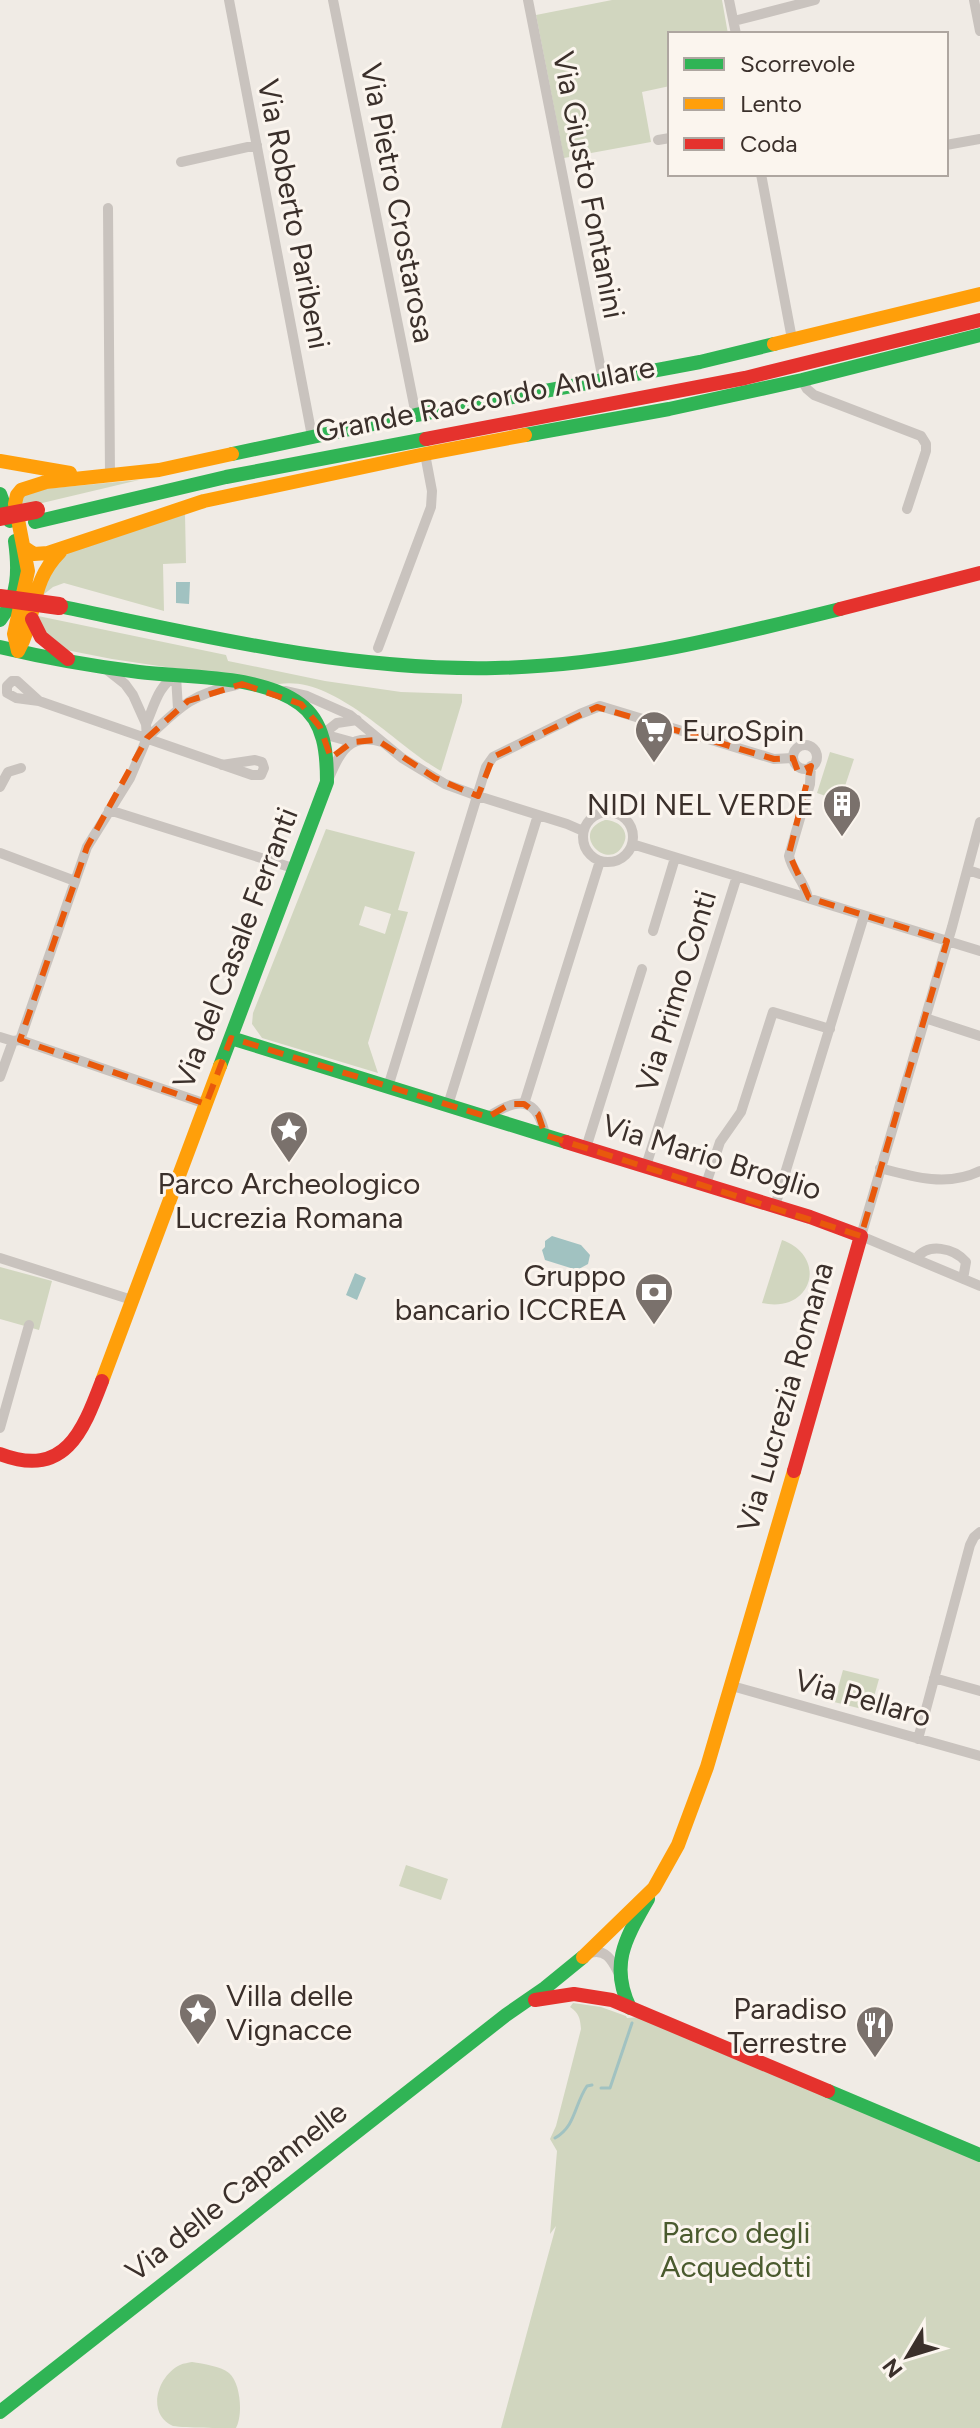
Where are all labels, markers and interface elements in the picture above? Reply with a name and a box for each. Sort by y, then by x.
legend [668,32,948,176]
street label: Via Giusto Fontanini [545,48,633,322]
text: Scorrevole [740,49,855,78]
street label: Via Pietro Crostarosa [353,60,443,346]
street label: Via Roberto Paribeni [250,76,338,352]
text: Lento [740,89,802,118]
text: Coda [740,129,798,158]
street label: Grande Raccordo Anulare [312,348,658,450]
supermarket icon: EuroSpin [633,709,675,764]
place label: EuroSpin [682,712,804,749]
building icon: NIDI NEL VERDE [821,783,863,838]
place label: NIDI NEL VERDE [587,786,814,823]
street label: Via del Casale Ferranti [164,802,306,1094]
street label: Via Primo Conti [628,886,724,1096]
street label: Via Mario Broglio [598,1106,826,1208]
place icon: Parco Archeologico Lucrezia Romana [268,1109,310,1164]
place label: Parco Archeologico Lucrezia Romana [158,1165,420,1236]
place label: Gruppo bancario ICCREA [395,1257,627,1328]
street label: Via Lucrezia Romana [729,1258,841,1536]
bank icon: Gruppo bancario ICCREA [633,1271,675,1326]
street label: Via Pellaro [791,1661,935,1735]
place label: Villa delle Vignacce [226,1977,353,2048]
place label: Paradiso Terrestre [727,1990,847,2061]
place icon: Villa delle Vignacce [177,1991,219,2046]
restaurant icon: Paradiso Terrestre [854,2004,896,2059]
street label: Via delle Capannelle [118,2093,354,2289]
park label: Parco degli Acquedotti [660,2214,812,2285]
north arrow [868,2316,948,2396]
text: N [877,2353,909,2383]

